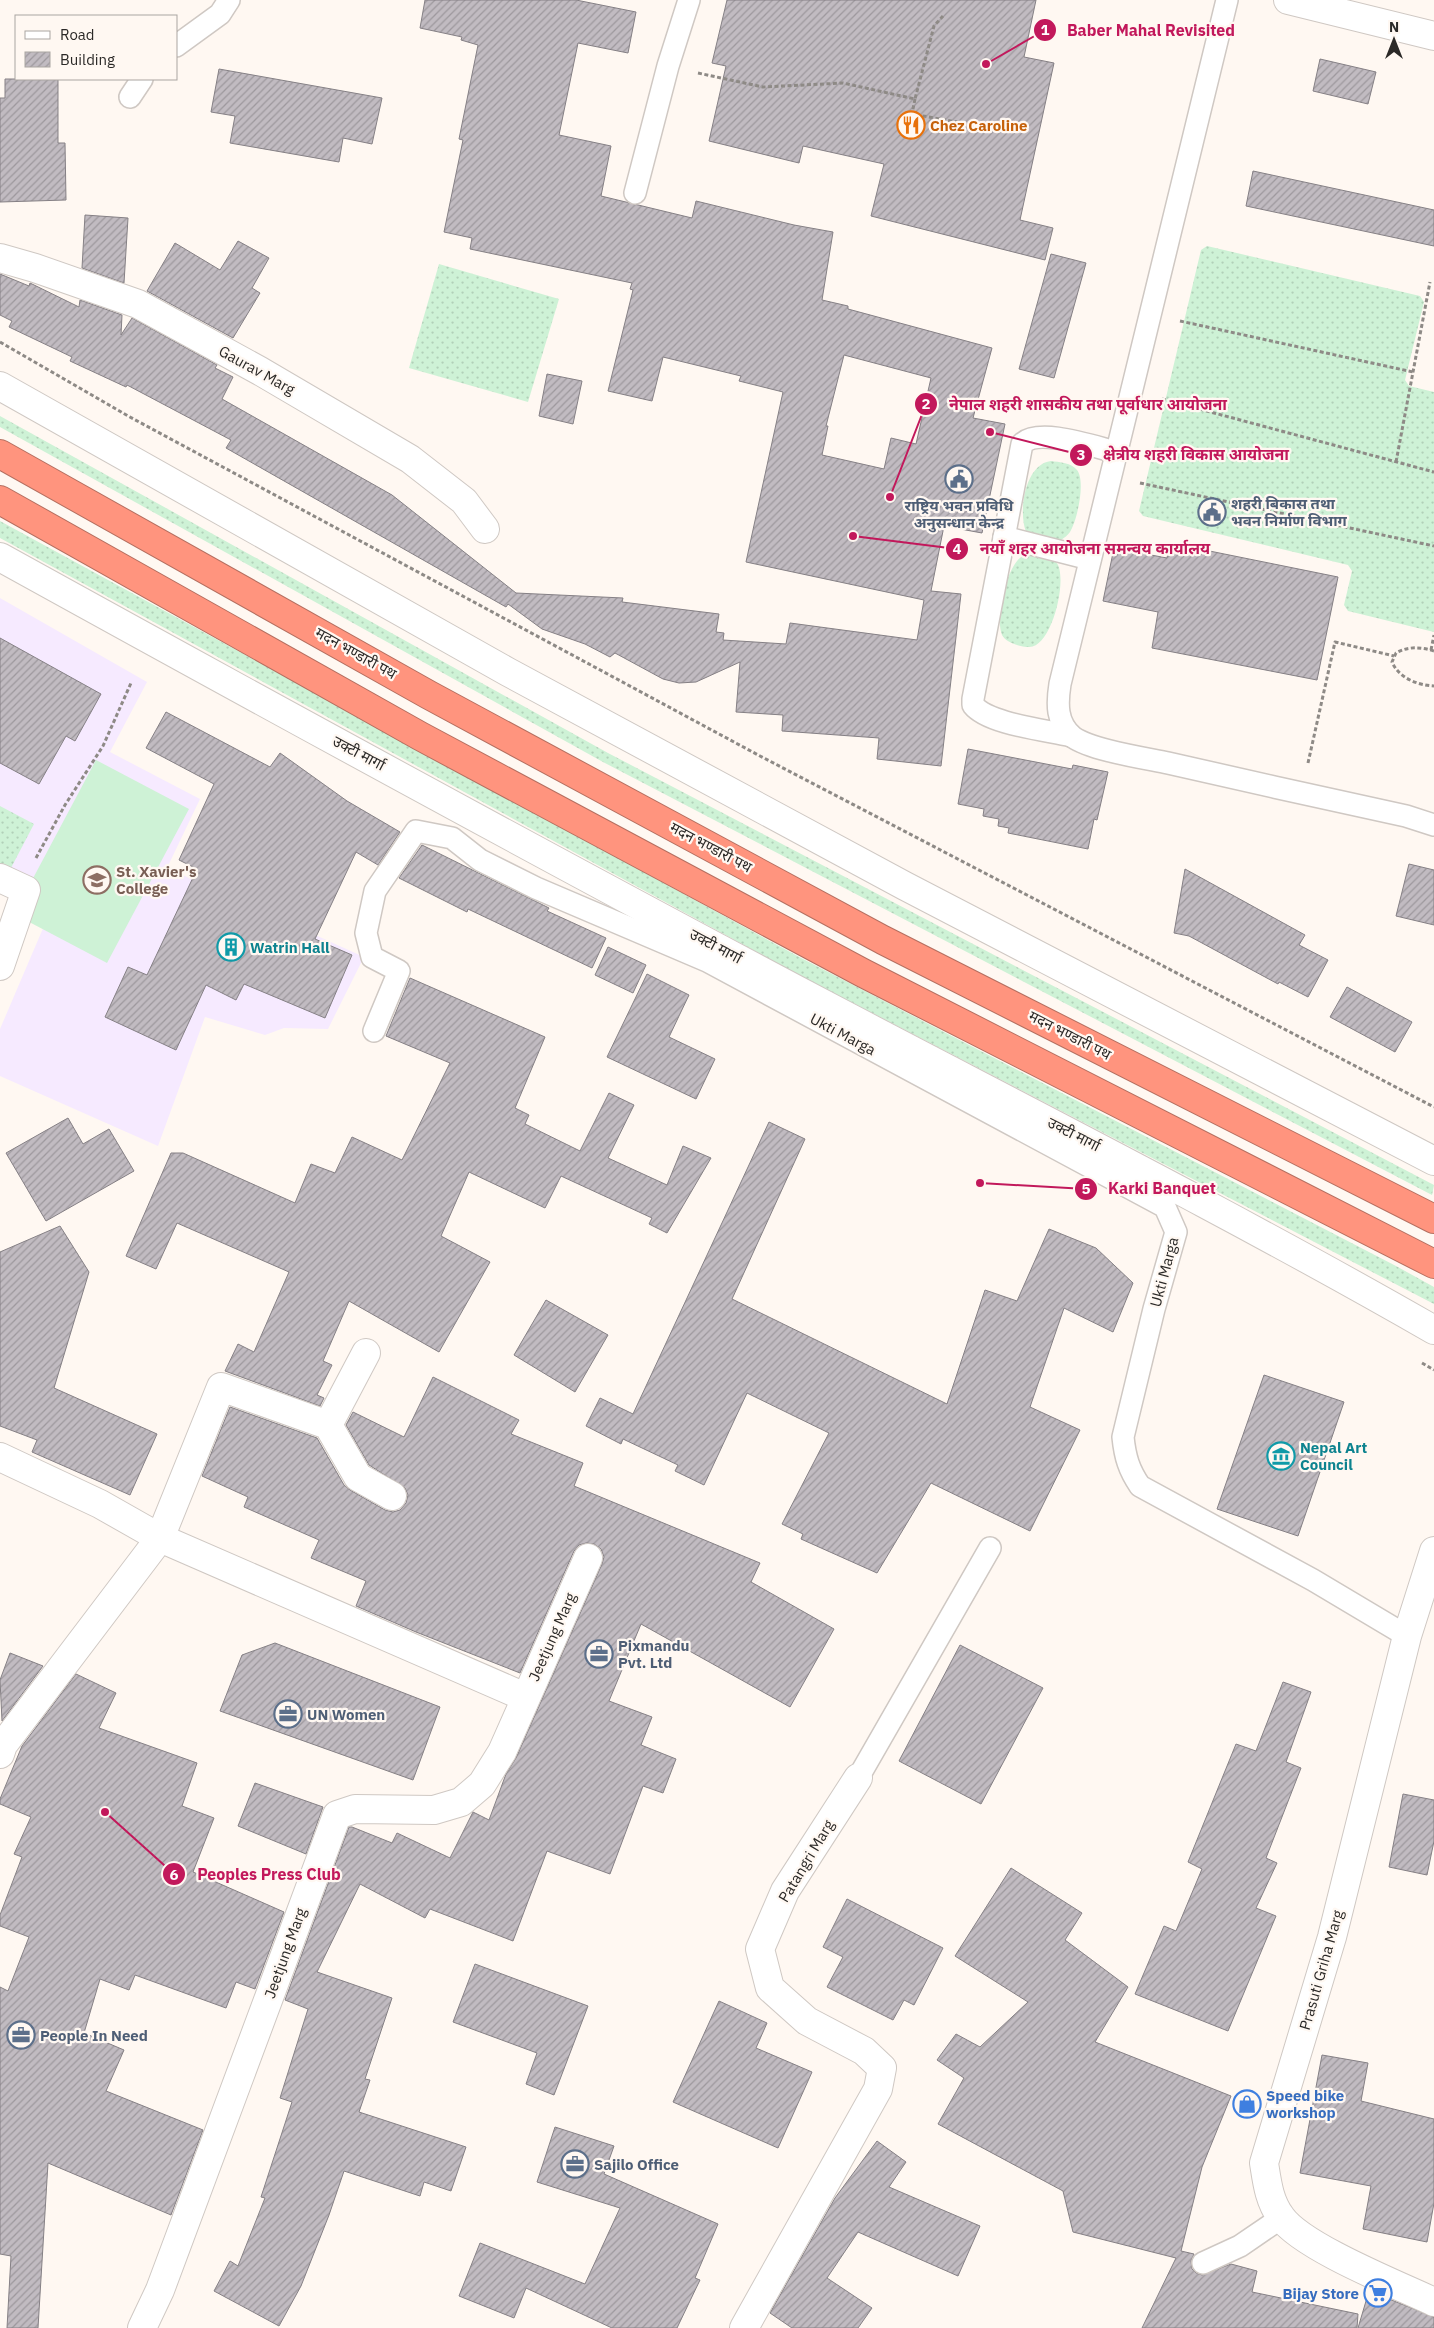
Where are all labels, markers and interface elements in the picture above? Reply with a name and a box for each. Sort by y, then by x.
legend [15,15,178,80]
callout: Baber Mahal Revisited [1032,15,1245,46]
north arrow [1369,15,1419,65]
text: N [1389,18,1399,36]
text: 1 [1040,20,1050,39]
text: Baber Mahal Revisited [1067,20,1235,40]
text: Road [60,25,95,44]
text: Building [60,50,115,69]
restaurant icon: Chez Caroline [896,110,926,140]
place label: Chez Caroline [930,116,1027,135]
street label: Gaurav Marg [215,341,299,399]
callout: नेपाल शहरी शासकीय तथा पूर्वाधार आयोजना [914,389,1237,420]
text: 2 [921,394,931,413]
text: नेपाल शहरी शासकीय तथा पूर्वाधार आयोजना [949,394,1227,415]
callout: क्षेत्रीय शहरी विकास आयोजना [1068,439,1300,470]
text: क्षेत्रीय शहरी विकास आयोजना [1103,444,1289,464]
text: 3 [1076,445,1086,464]
public building icon: राष्ट्रिय भवन प्रविधि अनुसन्धान केन्द्र [944,464,974,494]
place label: शहरी बिकास तथा भवन निर्माण विभाग [1231,494,1348,530]
place label: राष्ट्रिय भवन प्रविधि अनुसन्धान केन्द्र [905,496,1014,533]
public building icon: शहरी बिकास तथा भवन निर्माण विभाग [1197,497,1227,527]
callout: नयाँ शहर आयोजना समन्वय कार्यालय [945,533,1220,564]
text: नयाँ शहर आयोजना समन्वय कार्यालय [980,538,1211,558]
text: 4 [952,539,962,558]
street label: मदन भण्डारी पथ [312,623,400,683]
street label: उक्टी मार्गा [330,731,389,775]
street label: मदन भण्डारी पथ [667,817,756,877]
place label: St. Xavier's College [116,862,197,898]
school or university icon: St. Xavier's College [82,865,112,895]
street label: उक्टी मार्गा [687,924,746,968]
building icon: Watrin Hall [216,932,246,962]
place label: Watrin Hall [250,938,330,957]
street label: मदन भण्डारी पथ [1026,1006,1115,1064]
street label: Ukti Marga [807,1009,879,1059]
street label: उक्टी मार्गा [1044,1113,1105,1156]
callout: Karki Banquet [1074,1173,1226,1204]
text: Karki Banquet [1108,1178,1216,1198]
text: 5 [1081,1179,1091,1198]
street label: Ukti Marga [1146,1235,1182,1309]
place label: Nepal Art Council [1300,1438,1367,1474]
museum icon: Nepal Art Council [1266,1441,1296,1471]
street label: Jeetjung Marg [524,1590,580,1684]
place label: Pixmandu Pvt. Ltd [618,1636,689,1672]
office icon: Pixmandu Pvt. Ltd [584,1639,614,1669]
office icon: UN Women [273,1699,303,1729]
place label: UN Women [307,1705,385,1724]
street label: Patangri Marg [774,1816,838,1906]
callout: Peoples Press Club [162,1859,350,1890]
text: Peoples Press Club [197,1864,341,1884]
text: 6 [169,1865,179,1884]
street label: Jeetjung Marg [260,1905,310,2001]
street label: Prasuti Griha Marg [1295,1908,1347,2032]
office icon: People In Need [6,2020,36,2050]
place label: People In Need [40,2026,148,2045]
place label: Speed bike workshop [1266,2086,1344,2122]
shop icon: Speed bike workshop [1232,2089,1262,2119]
office icon: Sajilo Office [560,2149,590,2179]
place label: Sajilo Office [594,2155,679,2174]
supermarket icon: Bijay Store [1363,2278,1393,2308]
place label: Bijay Store [1283,2284,1359,2303]

